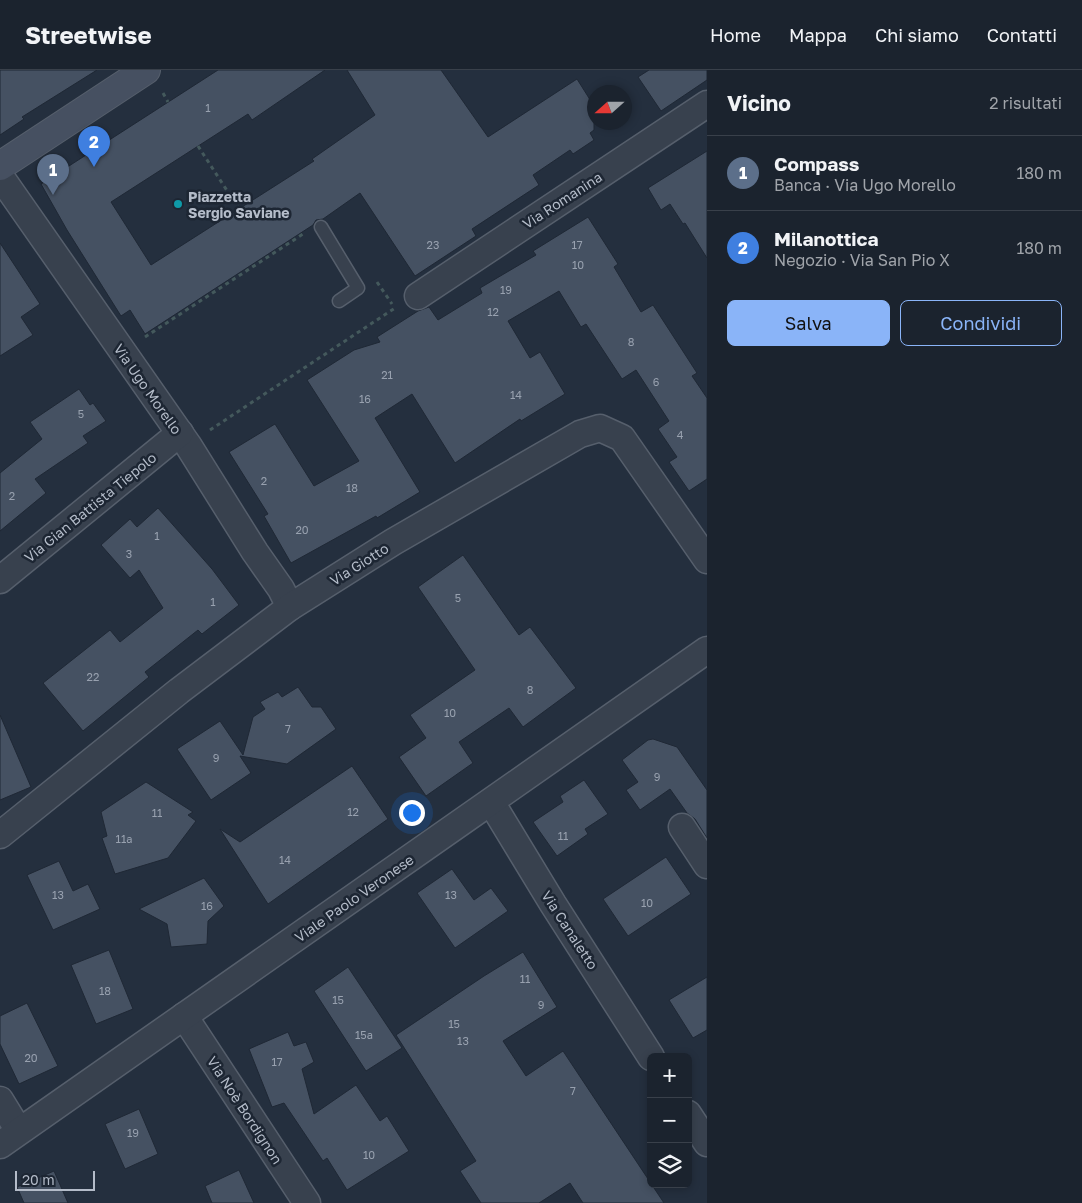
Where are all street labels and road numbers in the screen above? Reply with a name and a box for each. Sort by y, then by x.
street label: Via Romanina [519,168,605,232]
street label: Via Ugo Morello [111,341,185,437]
street label: Via Gian Battista Tiepolo [21,449,159,565]
street label: Via Giotto [326,539,392,589]
street label: Viale Paolo Veronese [291,851,417,945]
street label: Via Canaletto [538,887,602,973]
street label: Via Noè Bordignon [204,1053,286,1167]

